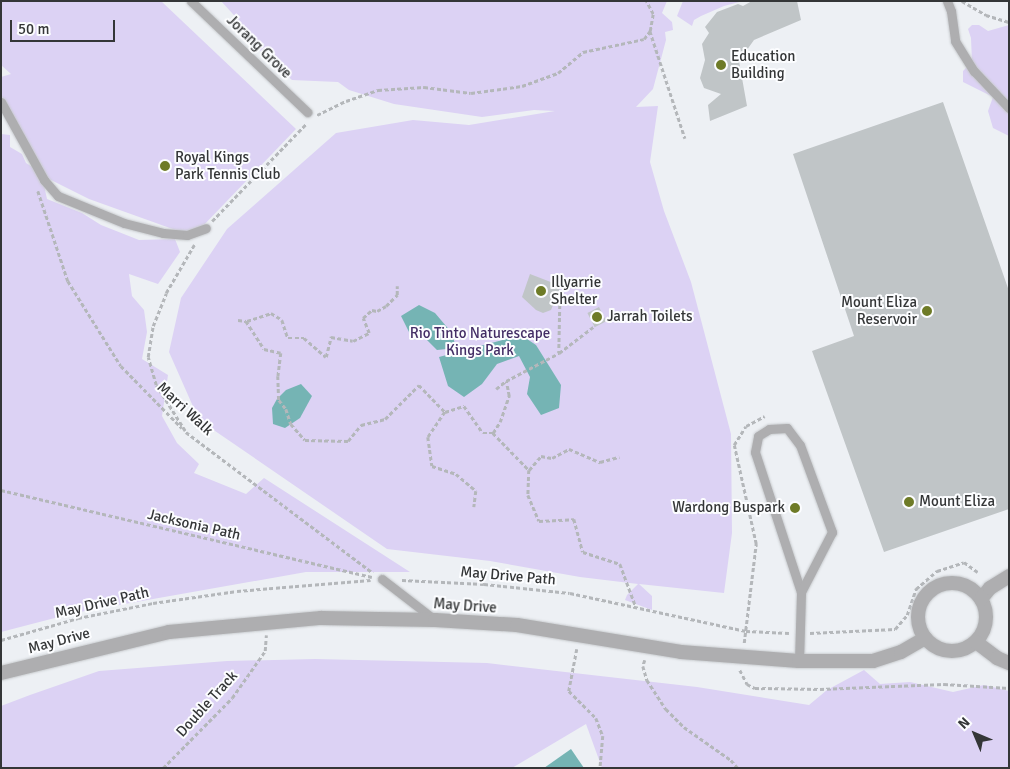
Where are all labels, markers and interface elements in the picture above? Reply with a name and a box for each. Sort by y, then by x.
scale bar [12,10,118,42]
street label: Jorang Grove [223,11,295,83]
text: 50 m [18,20,49,38]
place label: Education Building [731,47,795,82]
marker: Education Building [715,59,727,71]
place label: Royal Kings Park Tennis Club [175,148,280,183]
marker: Royal Kings Park Tennis Club [159,160,171,172]
place label: Illyarrie Shelter [551,273,601,308]
marker: Illyarrie Shelter [535,285,547,297]
place label: Mount Eliza Reservoir [841,293,917,328]
marker: Mount Eliza Reservoir [921,305,933,317]
place label: Jarrah Toilets [607,308,693,326]
marker: Jarrah Toilets [591,311,603,323]
park label: Rio Tinto Naturescape Kings Park [410,324,550,359]
street label: Marri Walk [153,379,217,439]
place label: Mount Eliza [919,493,995,511]
marker: Mount Eliza [903,496,915,508]
place label: Wardong Buspark [672,499,785,517]
marker: Wardong Buspark [789,502,801,514]
street label: Jacksonia Path [146,506,242,544]
street label: May Drive Path [460,563,556,589]
street label: May Drive Path [53,583,151,623]
street label: May Drive [433,595,497,617]
street label: May Drive [26,624,92,658]
street label: Double Track [173,667,241,741]
north arrow [950,709,1000,759]
text: N [955,714,973,732]

